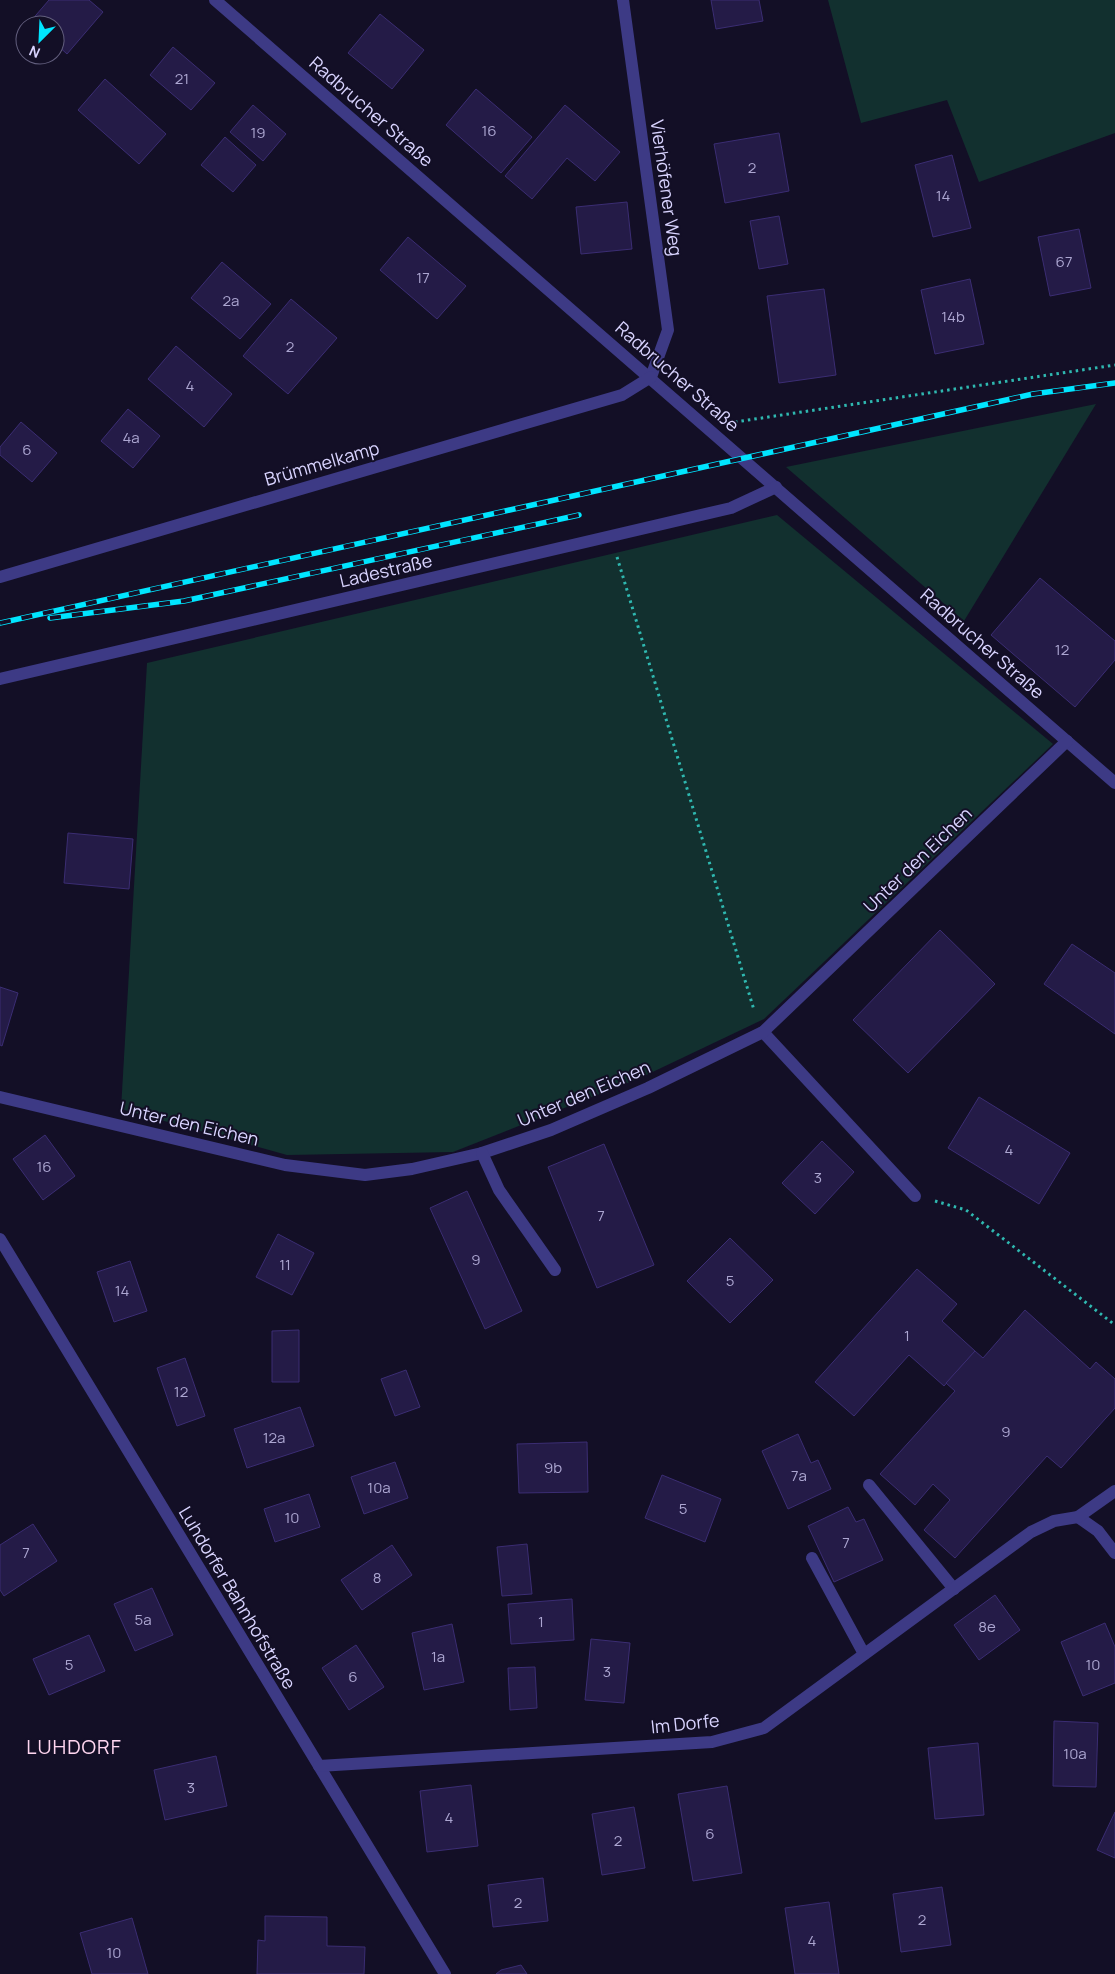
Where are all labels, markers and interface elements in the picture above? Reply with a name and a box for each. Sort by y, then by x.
north arrow [15,15,65,65]
text: N [26,42,43,63]
street label: Radbrucher Straße [305,51,439,172]
house number: 21 [175,68,189,89]
street label: Vierhöfener Weg [646,118,688,258]
house number: 16 [481,120,497,141]
house number: 19 [250,122,266,143]
house number: 2 [748,157,756,178]
house number: 14 [936,185,950,206]
house number: 67 [1056,251,1072,272]
house number: 17 [416,267,430,288]
house number: 2a [223,290,239,311]
house number: 14b [941,306,965,327]
street label: Radbrucher Straße [611,316,745,437]
house number: 2 [286,336,294,357]
house number: 4 [186,375,195,396]
house number: 4a [122,427,140,448]
street label: Brümmelkamp [262,435,382,491]
house number: 6 [22,439,32,460]
street label: Ladestraße [337,548,434,592]
street label: Radbrucher Straße [916,583,1050,704]
house number: 12 [1055,639,1069,660]
street label: Unter den Eichen [858,801,977,917]
street label: Unter den Eichen [514,1054,654,1132]
street label: Unter den Eichen [117,1095,261,1151]
house number: 4 [1005,1139,1014,1160]
house number: 16 [36,1156,52,1177]
house number: 3 [814,1167,822,1188]
house number: 7 [597,1205,605,1226]
house number: 9 [471,1249,481,1270]
house number: 11 [279,1254,291,1275]
house number: 5 [726,1270,734,1291]
house number: 14 [115,1280,129,1301]
house number: 1 [904,1325,910,1346]
house number: 12 [174,1381,188,1402]
house number: 9 [1001,1421,1011,1442]
house number: 12a [263,1427,285,1448]
house number: 9b [544,1457,562,1478]
house number: 7a [791,1465,807,1486]
house number: 10a [367,1477,391,1498]
house number: 5 [679,1498,687,1519]
street label: Luhdorfer Bahnhofstraße [174,1502,302,1693]
house number: 10 [285,1507,300,1528]
house number: 7 [842,1532,850,1553]
house number: 7 [22,1542,30,1563]
house number: 8 [373,1567,381,1588]
house number: 5a [135,1609,152,1630]
house number: 1 [538,1611,544,1632]
house number: 8e [978,1616,996,1637]
house number: 1a [431,1646,445,1667]
house number: 5 [65,1654,73,1675]
house number: 10 [1086,1654,1101,1675]
house number: 3 [603,1661,611,1682]
house number: 6 [348,1666,358,1687]
street label: Im Dorfe [649,1707,720,1739]
district label: LUHDORF [26,1733,122,1760]
house number: 10a [1063,1743,1087,1764]
house number: 3 [187,1777,195,1798]
house number: 4 [445,1807,454,1828]
house number: 6 [705,1823,715,1844]
house number: 2 [614,1830,622,1851]
house number: 2 [514,1892,522,1913]
house number: 2 [918,1909,926,1930]
house number: 4 [808,1930,817,1951]
house number: 10 [107,1942,122,1963]

